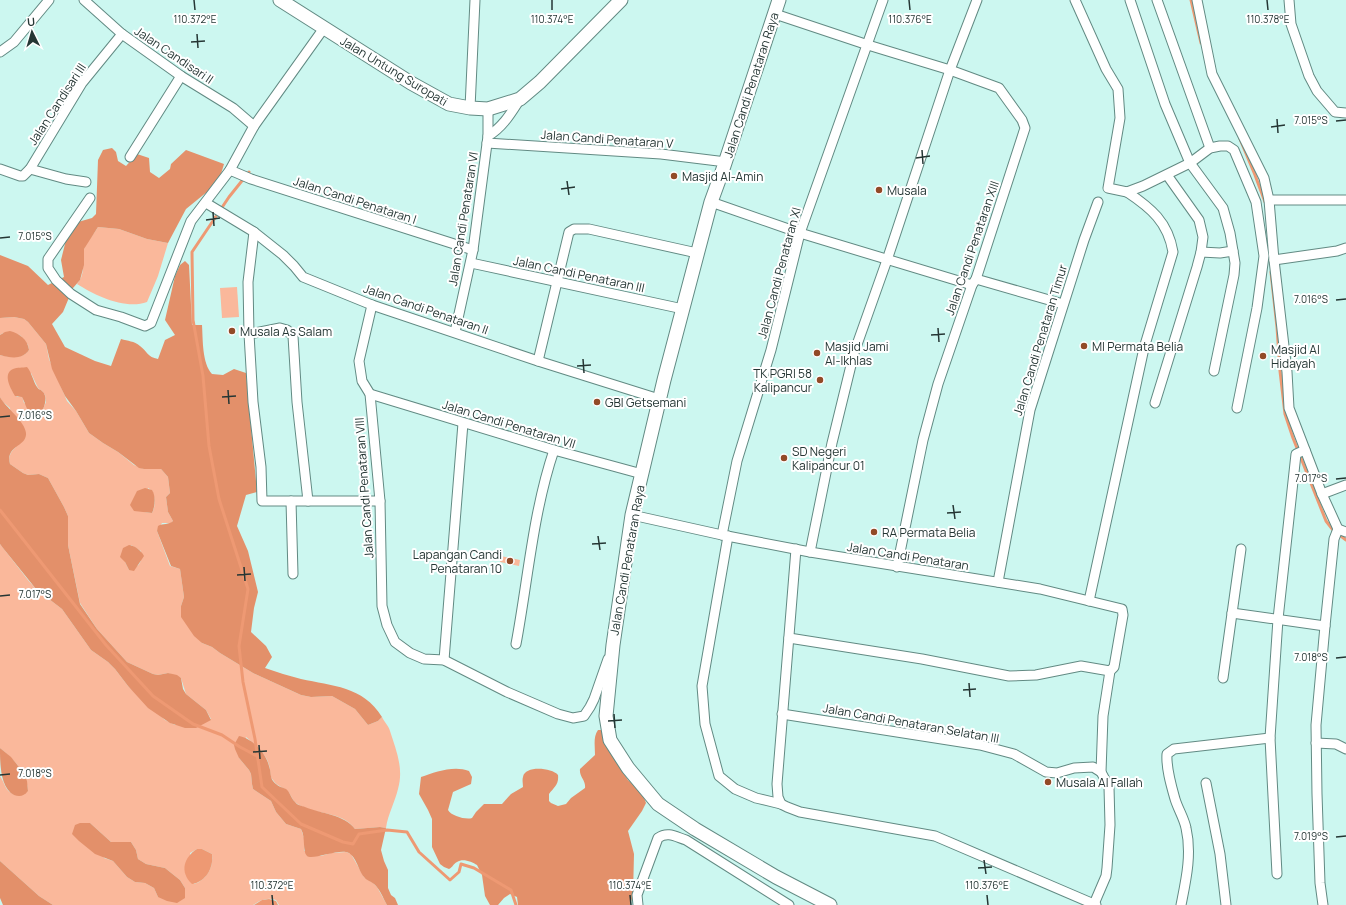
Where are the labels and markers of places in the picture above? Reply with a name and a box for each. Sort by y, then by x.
place label: Masjid Al-Amin [682,168,763,185]
marker: Masjid Al-Amin [669,171,679,181]
place label: Musala [887,182,927,199]
marker: Musala [874,185,884,195]
place label: Musala As Salam [240,323,332,340]
marker: Musala As Salam [227,326,237,336]
place label: Masjid Jami Al-Ikhlas [825,338,889,369]
place label: MI Permata Belia [1092,338,1183,355]
marker: MI Permata Belia [1079,341,1089,351]
place label: Masjid Al Hidayah [1271,341,1320,372]
marker: Masjid Jami Al-Ikhlas [812,348,822,358]
marker: Masjid Al Hidayah [1258,351,1268,361]
place label: TK PGRI 58 Kalipancur [753,365,813,396]
marker: TK PGRI 58 Kalipancur [815,375,825,385]
place label: GBI Getsemani [605,394,686,411]
marker: GBI Getsemani [592,397,602,407]
place label: SD Negeri Kalipancur 01 [792,443,865,474]
marker: SD Negeri Kalipancur 01 [779,453,789,463]
place label: RA Permata Belia [882,524,975,541]
marker: RA Permata Belia [869,527,879,537]
place label: Lapangan Candi Penataran 10 [413,546,502,577]
marker: Lapangan Candi Penataran 10 [505,556,515,566]
place label: Musala Al Fallah [1056,774,1143,791]
marker: Musala Al Fallah [1043,777,1053,787]

